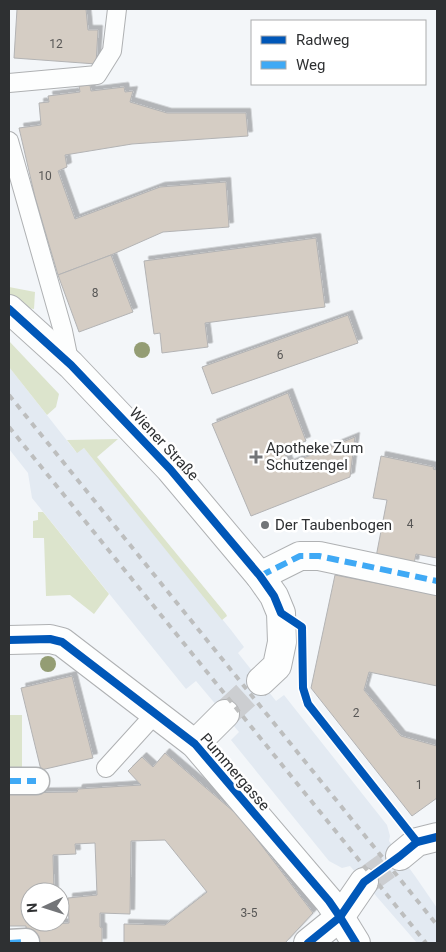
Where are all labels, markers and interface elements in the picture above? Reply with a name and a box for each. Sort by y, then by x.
legend [251,20,426,85]
text: Radweg [296,31,350,49]
house number: 12 [49,37,63,51]
text: Weg [296,56,325,74]
house number: 10 [38,169,52,183]
house number: 8 [92,286,99,300]
house number: 6 [277,348,284,362]
street label: Wiener Straße [126,404,203,484]
place label: Apotheke Zum Schutzengel [266,439,363,474]
marker: Apotheke Zum Schutzengel [250,451,262,463]
place label: Der Taubenbogen [275,516,392,534]
house number: 4 [407,517,414,531]
marker: Der Taubenbogen [259,519,271,531]
house number: 2 [353,706,360,720]
street label: Pummergasse [196,730,274,815]
house number: 1 [416,778,422,792]
north arrow [20,882,70,932]
text: N [24,902,40,913]
house number: 3-5 [241,906,258,920]

